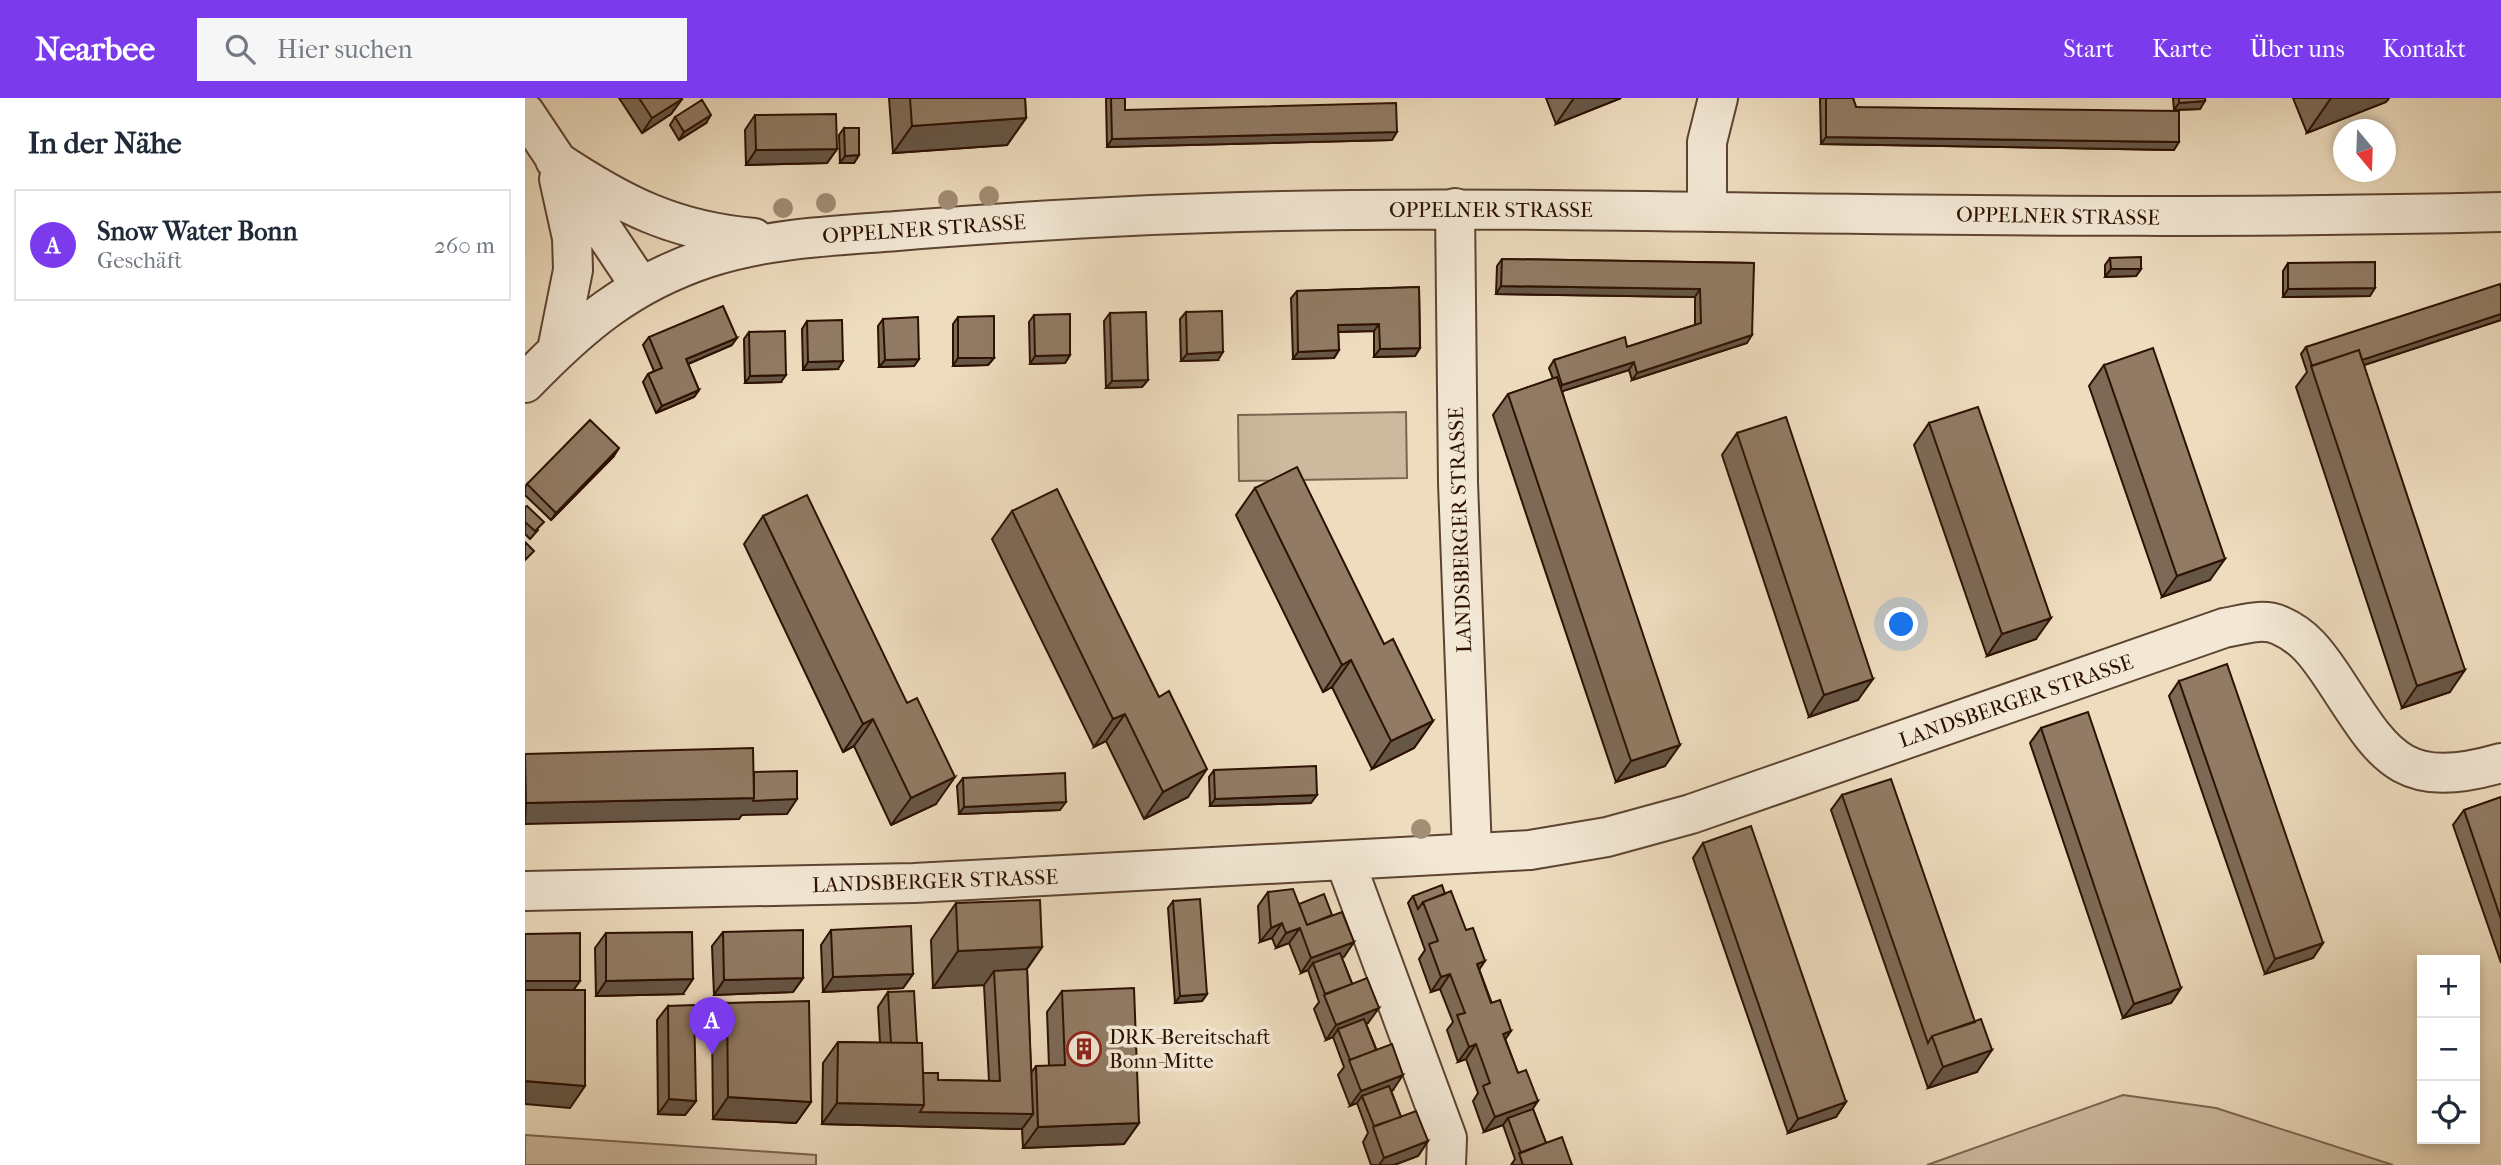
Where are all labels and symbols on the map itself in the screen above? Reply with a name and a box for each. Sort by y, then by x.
north arrow [2333,119,2396,182]
street label: OPPELNER STRASSE [1389,198,1593,222]
street label: OPPELNER STRASSE [1956,202,2160,230]
street label: OPPELNER STRASSE [821,210,1027,248]
street label: LANDSBERGER STRASSE [1444,406,1476,653]
your location [1884,607,1918,641]
street label: LANDSBERGER STRASSE [1896,650,2136,752]
street label: LANDSBERGER STRASSE [812,865,1059,897]
pin: A [689,997,735,1055]
place label: DRK-Bereitschaft Bonn-Mitte [1109,1025,1271,1073]
building icon: DRK-Bereitschaft Bonn-Mitte [1065,1030,1103,1068]

